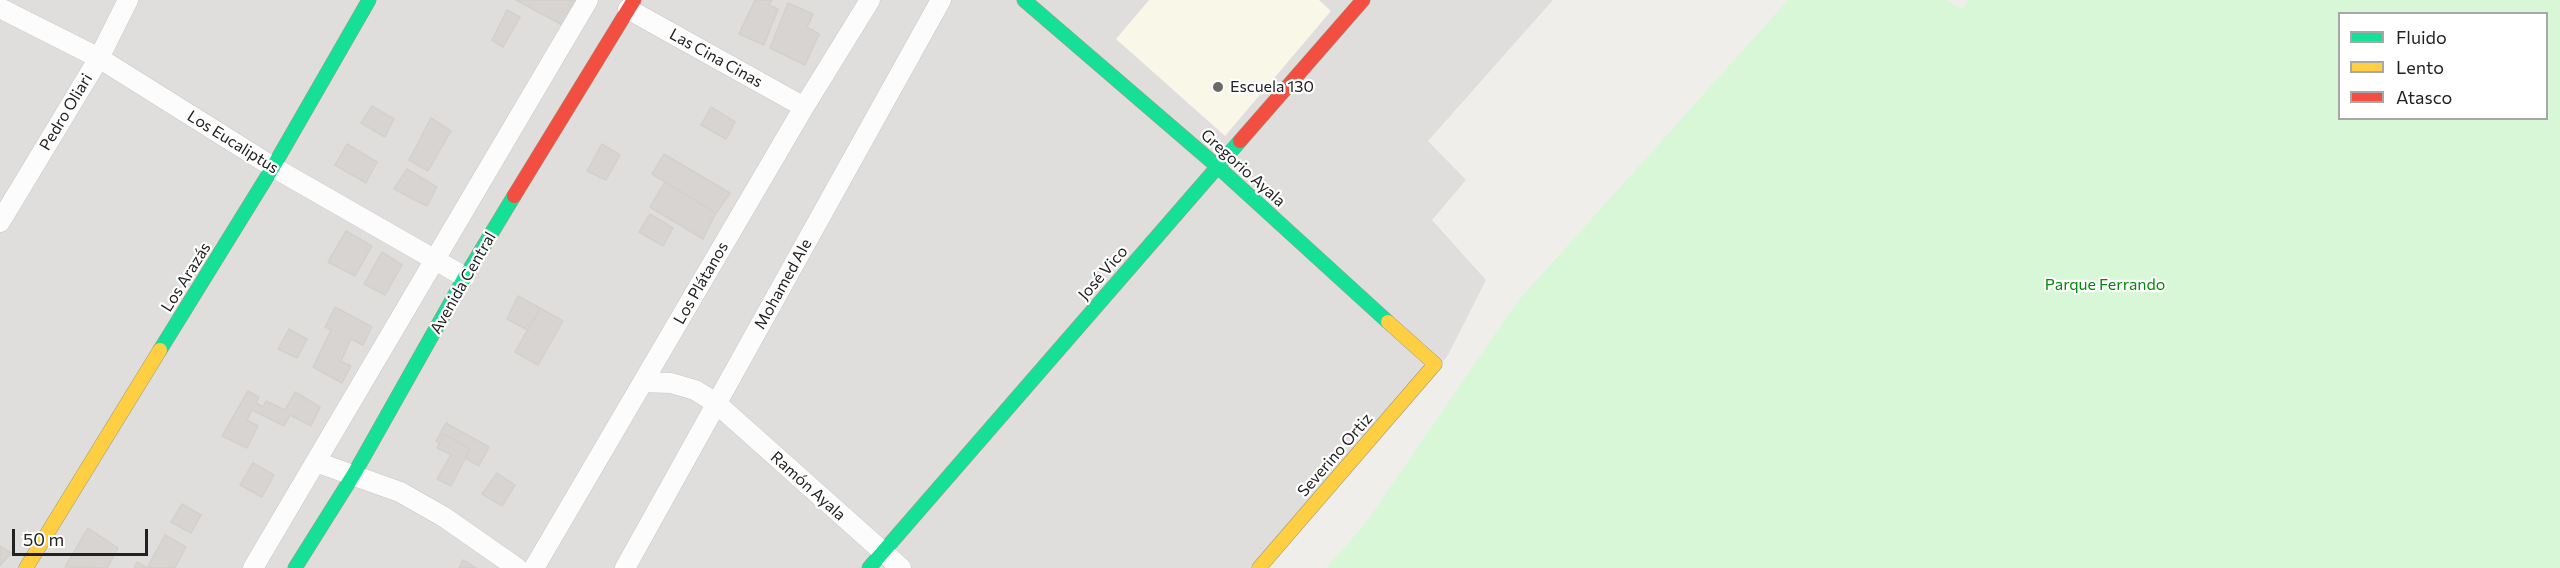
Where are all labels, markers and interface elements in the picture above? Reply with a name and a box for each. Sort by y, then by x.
legend [2338,12,2548,120]
street label: Las Cina Cinas [666,25,766,91]
text: Fluido [2396,26,2447,48]
text: Lento [2396,56,2444,78]
street label: Pedro Oliari [36,70,96,154]
place label: Escuela 130 [1230,77,1314,97]
marker: Escuela 130 [1211,80,1225,94]
text: Atasco [2396,86,2452,108]
street label: Los Eucaliptus [184,106,282,178]
street label: Gregorio Ayala [1197,125,1289,211]
street label: Avenida Central [426,229,500,337]
street label: Mohamed Ale [750,235,816,333]
street label: Los Plátanos [670,238,732,328]
street label: Los Arazás [157,239,215,315]
street label: José Vico [1074,242,1132,304]
park label: Parque Ferrando [2045,275,2165,295]
street label: Severino Ortiz [1294,409,1376,501]
street label: Ramón Ayala [767,447,849,525]
scale bar [15,517,152,555]
text: 50 m [23,528,64,550]

